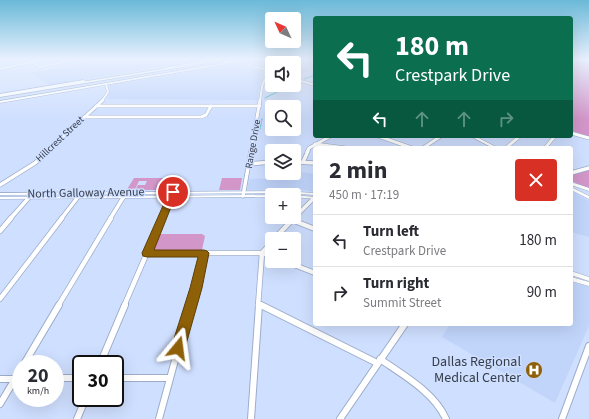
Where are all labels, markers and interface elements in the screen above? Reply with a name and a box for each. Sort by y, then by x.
north arrow [265,12,301,48]
map controls [265,12,301,268]
text: 180 m [395,26,469,66]
icon: left [329,32,381,84]
button: sound [265,56,301,92]
text: Crestpark Drive [395,63,510,88]
button: search [265,100,301,136]
icon: left [369,108,391,130]
icon: ahead [411,108,433,130]
icon: ahead [453,108,475,130]
icon: right [495,108,517,130]
street label: Hillcrest Street [33,113,88,165]
street label: Range Drive [242,118,264,170]
button: layers [265,144,301,180]
text: 2 min [329,153,387,188]
button: close [515,159,557,201]
pin [156,175,190,209]
icon: arrive [162,181,184,203]
street label: North Galloway Avenue [27,183,145,203]
text: 450 m · 17:19 [329,186,399,204]
button: + [265,188,301,224]
text: Turn left [363,221,419,242]
icon: left [329,230,351,252]
text: 180 m [519,230,557,251]
button: − [265,232,301,268]
text: Crestpark Drive [363,242,446,260]
text: Turn right [363,273,429,294]
icon: right [329,282,351,304]
text: 90 m [527,282,557,303]
text: Summit Street [363,294,441,312]
position arrow [157,327,199,369]
place label: Dallas Regional Medical Center [431,352,521,388]
speed limit sign: 30 [72,355,124,407]
hospital icon: Dallas Regional Medical Center [524,360,544,380]
text: 20 [27,362,49,390]
text: km/h [27,384,49,398]

